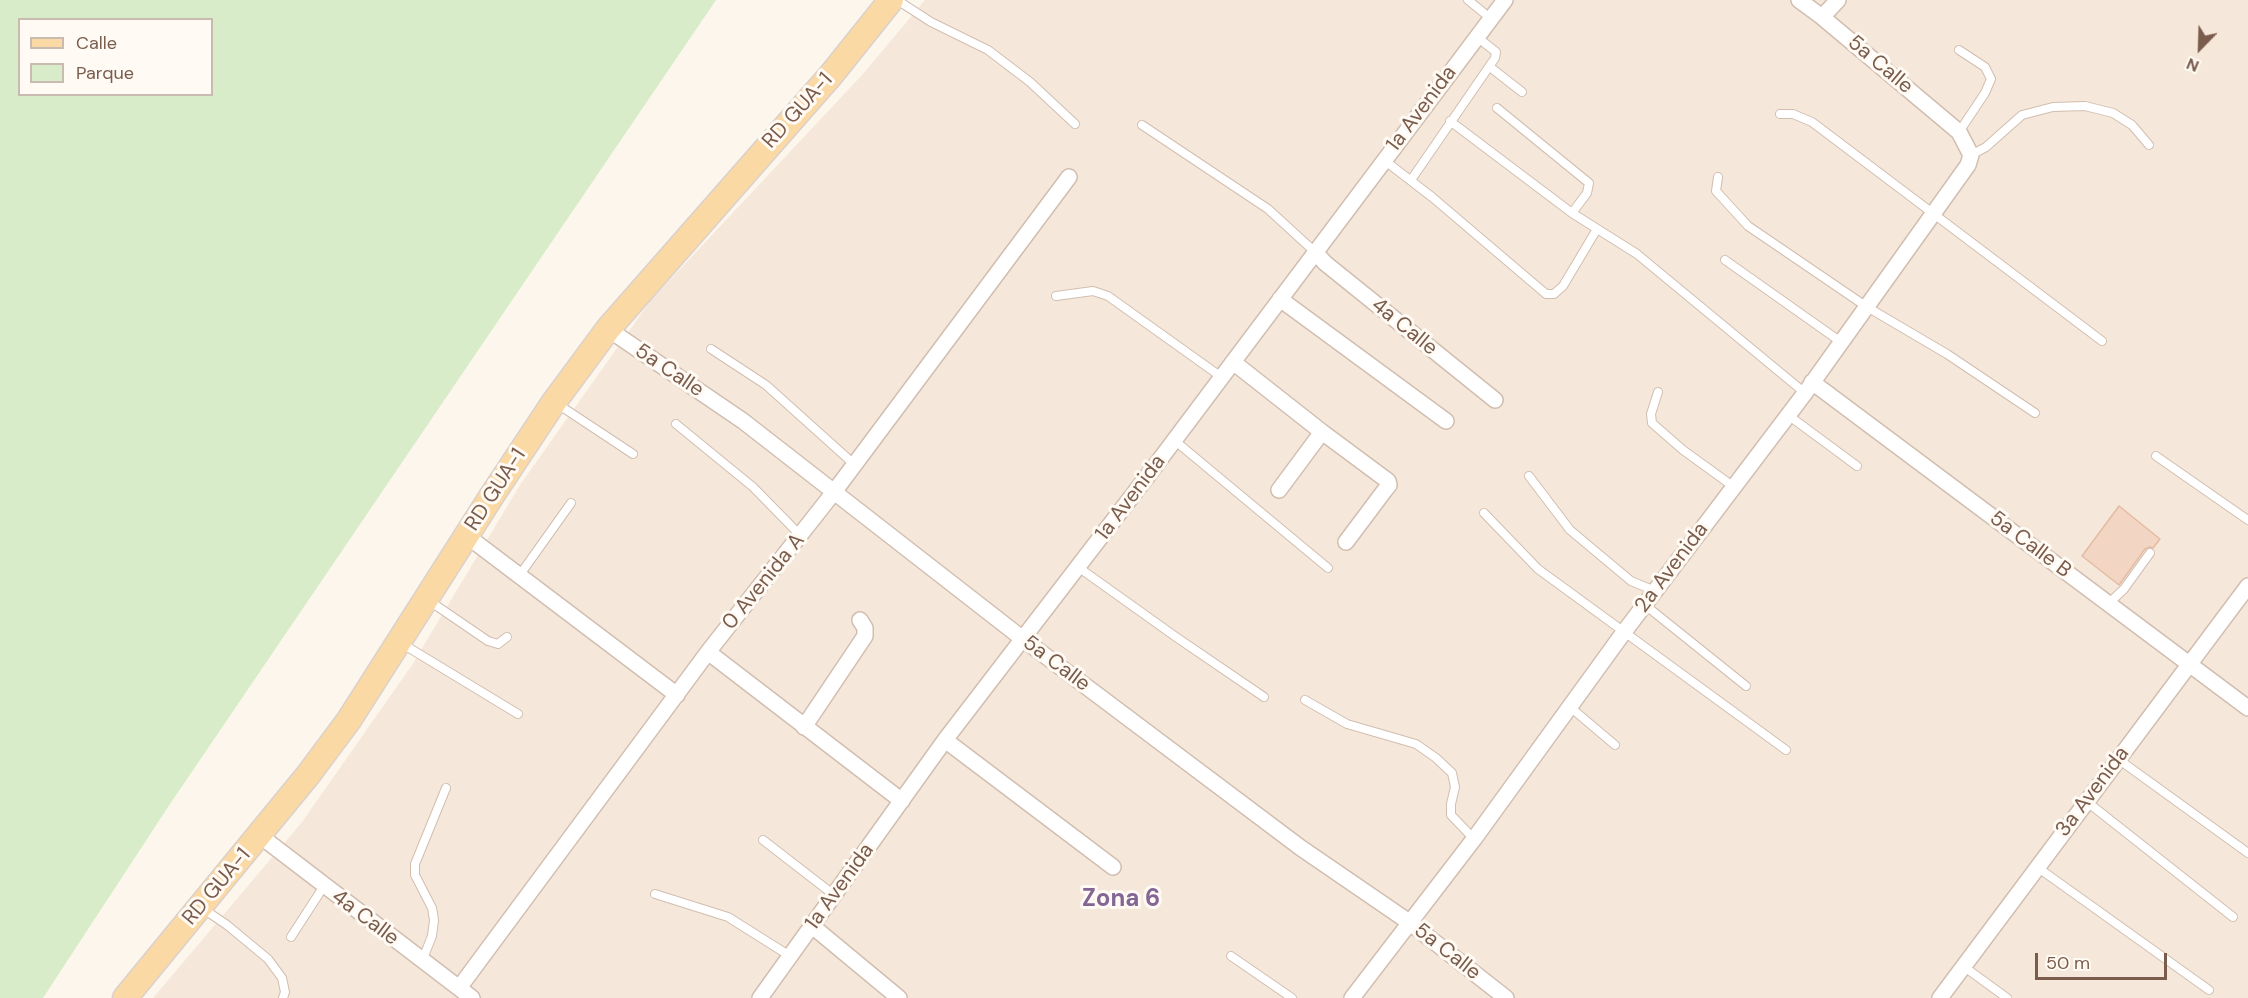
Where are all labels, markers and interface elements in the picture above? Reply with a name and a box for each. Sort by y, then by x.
legend [18,18,213,96]
north arrow [2170,18,2230,78]
street label: 5a Calle [1842,30,1918,100]
text: Calle [76,31,117,55]
text: N [2183,53,2202,77]
text: Parque [76,61,134,85]
street label: 1a Avenida [1382,61,1462,157]
street label: RD GUA-1 [758,68,838,154]
street label: 4a Calle [1366,293,1442,361]
street label: 5a Calle [630,339,708,403]
street label: RD GUA-1 [460,444,532,536]
street label: 1a Avenida [1091,450,1171,546]
street label: 5a Calle B [1984,506,2076,584]
street label: 2a Avenida [1630,518,1714,618]
street label: 0 Avenida A [718,529,810,635]
street label: 5a Calle [1017,631,1095,697]
street label: 3a Avenida [2051,742,2135,842]
street label: 1a Avenida [800,839,880,935]
street label: RD GUA-1 [178,843,256,931]
street label: 4a Calle [326,885,404,951]
district label: Zona 6 [1082,886,1160,914]
street label: 5a Calle [1409,918,1485,986]
scale bar [2038,941,2170,979]
text: 50 m [2046,951,2090,975]

